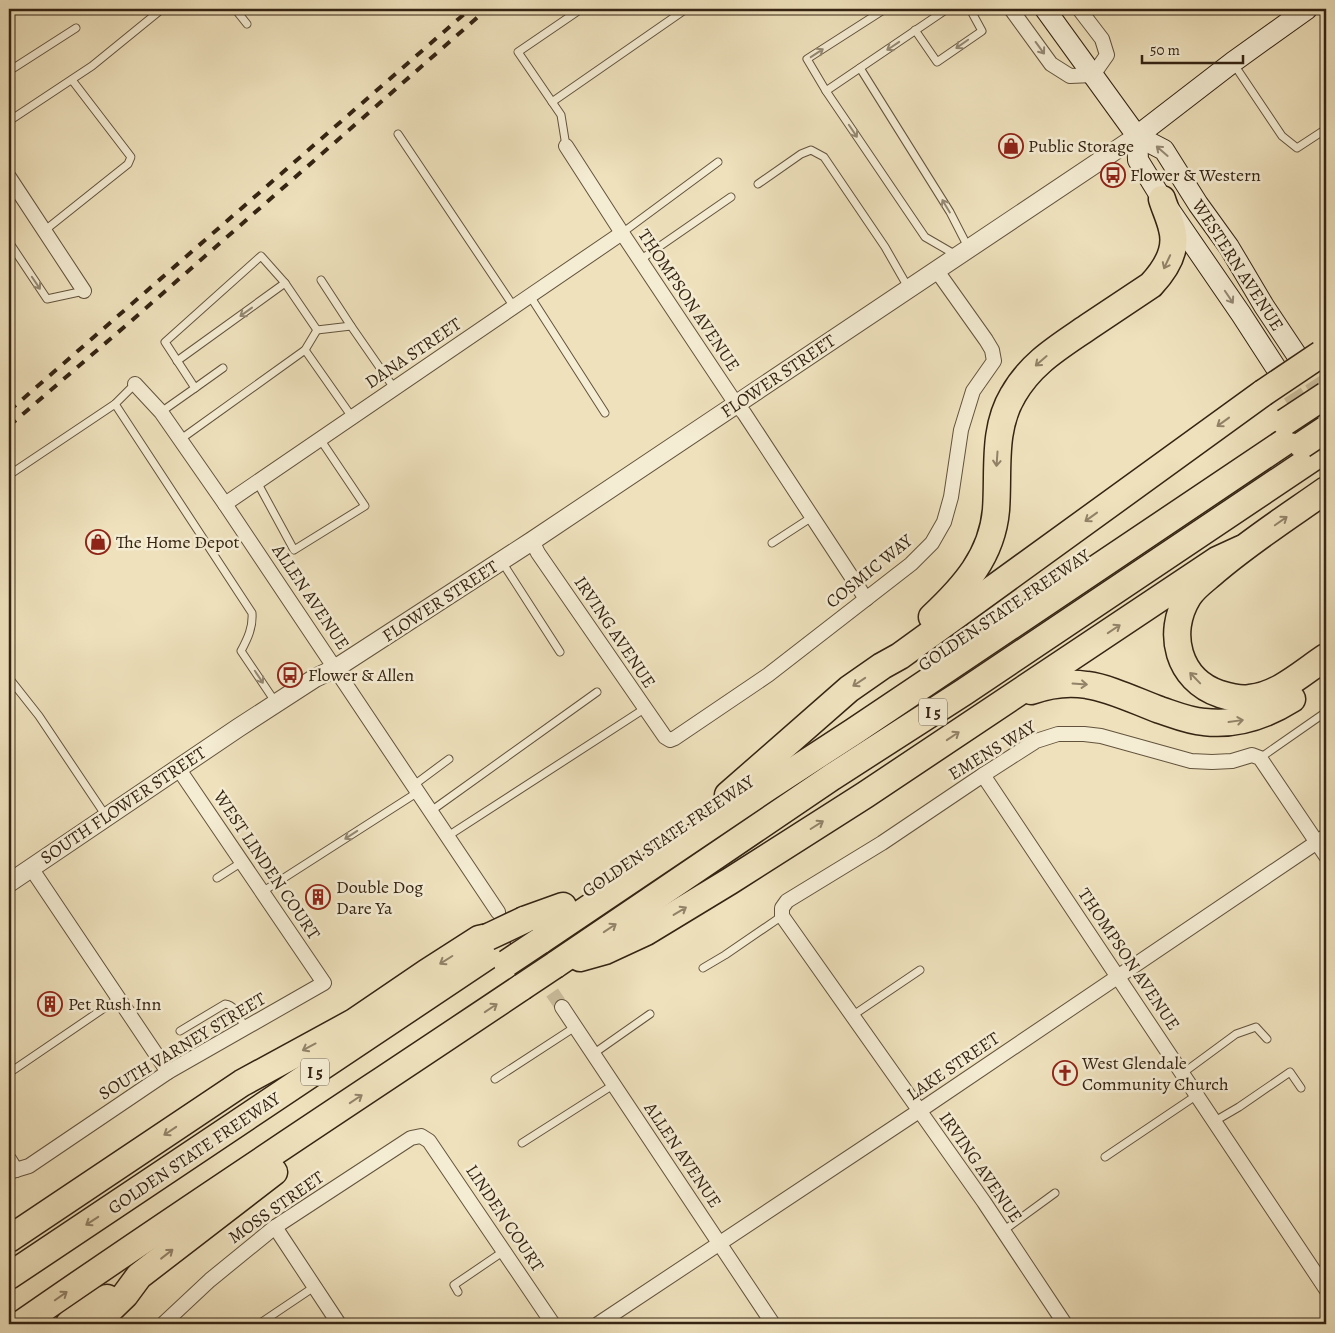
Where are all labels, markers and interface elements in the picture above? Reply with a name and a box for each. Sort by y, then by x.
scale bar [1142,32,1244,64]
one-way arrow [956,39,970,49]
text: 50 m [1150,40,1180,60]
one-way arrow [886,41,900,51]
one-way arrow [1035,41,1045,55]
one-way arrow [810,47,824,57]
one-way arrow [848,124,859,138]
shop icon: Public Storage [998,133,1024,159]
place label: Public Storage [1028,134,1134,158]
one-way arrow [1155,145,1168,157]
bus stop icon: Flower & Western [1100,162,1126,188]
place label: Flower & Western [1130,163,1261,187]
street label: WESTERN AVENUE [1186,194,1289,335]
one-way arrow [940,200,950,214]
street label: THOMPSON AVENUE [632,224,746,376]
one-way arrow [1162,254,1172,269]
one-way arrow [31,275,41,289]
one-way arrow [1224,290,1234,304]
one-way arrow [239,307,253,317]
street label: DANA STREET [360,312,466,394]
street label: FLOWER STREET [716,329,840,423]
one-way arrow [1034,355,1047,367]
one-way arrow [1216,417,1230,427]
one-way arrow [992,451,1001,467]
one-way arrow [1085,512,1099,522]
one-way arrow [1274,516,1288,526]
street label: COSMIC WAY [821,528,918,613]
shop icon: The Home Depot [85,529,111,555]
place label: The Home Depot [116,530,239,554]
street label: ALLEN AVENUE [266,539,355,654]
street label: GOLDEN STATE FREEWAY [913,543,1096,677]
street label: FLOWER STREET [377,554,503,647]
street label: IRVING AVENUE [569,571,661,693]
one-way arrow [1107,624,1121,635]
bus stop icon: Flower & Allen [277,662,303,688]
place label: Flower & Allen [308,663,414,687]
one-way arrow [254,670,264,684]
one-way arrow [1189,671,1201,684]
one-way arrow [852,677,866,687]
one-way arrow [1072,680,1088,689]
road number: I 5 [919,699,947,726]
street label: EMENS WAY [944,714,1041,786]
one-way arrow [1228,716,1244,726]
one-way arrow [946,731,960,741]
street label: SOUTH FLOWER STREET [35,740,211,869]
street label: GOLDEN STATE FREEWAY [577,769,760,903]
street label: WEST LINDEN COURT [208,785,326,944]
one-way arrow [810,820,824,830]
one-way arrow [344,831,358,841]
place label: Double Dog Dare Ya [336,875,423,920]
street label: THOMPSON AVENUE [1072,883,1186,1035]
building icon: Double Dog Dare Ya [305,884,331,910]
one-way arrow [672,906,686,916]
one-way arrow [603,923,617,933]
one-way arrow [439,956,453,966]
street label: SOUTH VARNEY STREET [94,987,270,1105]
building icon: Pet Rush Inn [37,991,63,1017]
place label: Pet Rush Inn [68,992,161,1016]
one-way arrow [483,1003,497,1013]
street label: LAKE STREET [902,1026,1004,1106]
one-way arrow [301,1042,316,1052]
place label: West Glendale Community Church [1081,1051,1229,1096]
road number: I 5 [301,1058,329,1086]
church icon: West Glendale Community Church [1052,1060,1078,1086]
street label: GOLDEN STATE FREEWAY [103,1086,286,1220]
one-way arrow [349,1093,363,1104]
street label: ALLEN AVENUE [638,1097,727,1212]
street label: IRVING AVENUE [934,1107,1028,1227]
one-way arrow [163,1126,177,1136]
street label: LINDEN COURT [460,1160,550,1276]
street label: MOSS STREET [223,1165,329,1249]
one-way arrow [85,1216,99,1226]
one-way arrow [160,1249,173,1260]
one-way arrow [54,1291,68,1301]

